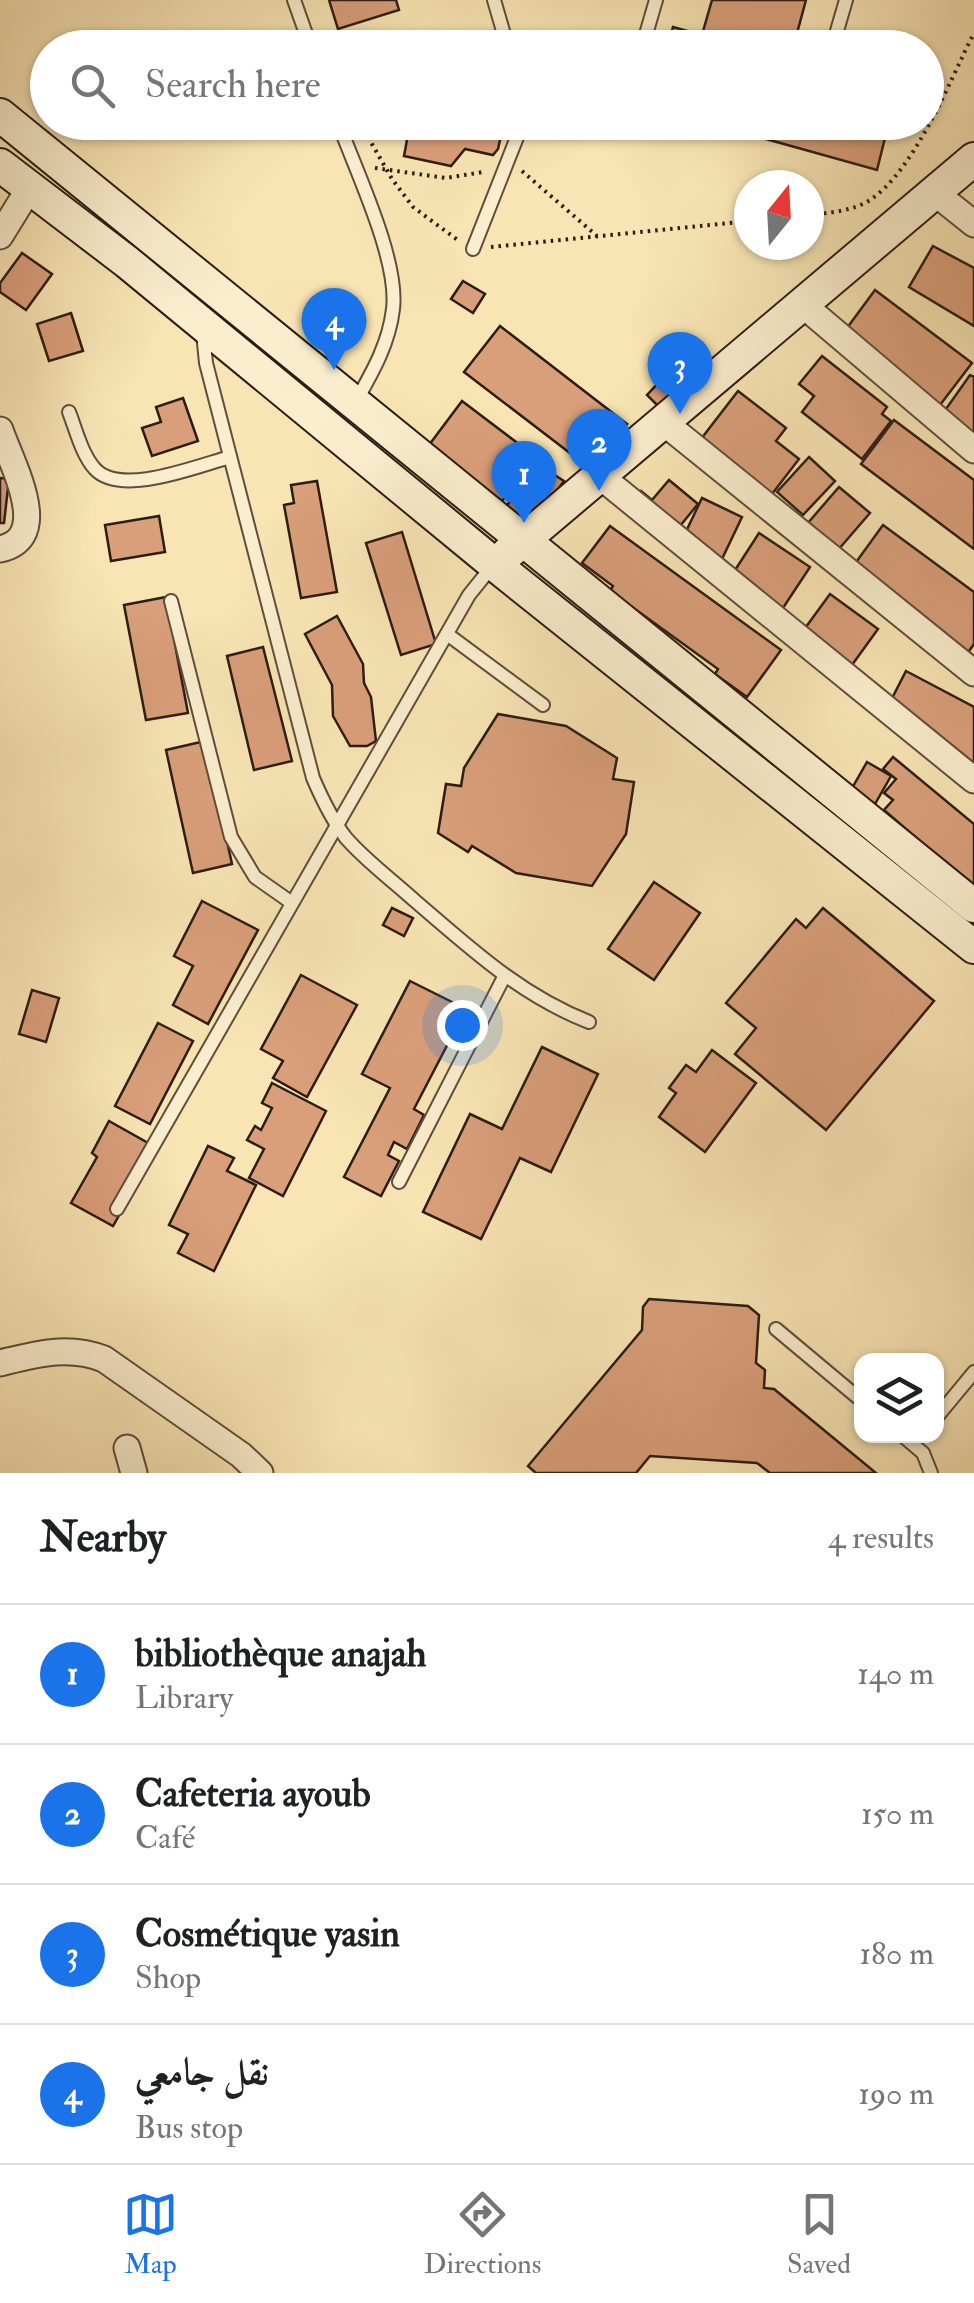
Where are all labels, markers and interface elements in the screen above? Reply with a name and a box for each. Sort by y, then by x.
search box [30,30,944,140]
icon: search [65,58,120,113]
text: Search here [145,61,321,109]
north arrow [734,170,824,260]
pin: 4 [302,288,366,370]
pin: 3 [648,332,712,414]
pin: 2 [566,408,632,491]
pin: 1 [492,440,556,523]
your location [437,1000,488,1051]
map controls [854,1353,944,1443]
button: layers [854,1353,944,1443]
text: Nearby [40,1512,166,1564]
text: 4 results [828,1518,934,1558]
text: bibliothèque anajah [135,1630,427,1678]
text: 1 [67,1654,78,1694]
text: 140 m [857,1654,934,1694]
text: Library [135,1678,233,1718]
text: Cafeteria ayoub [135,1770,371,1818]
text: 2 [64,1794,81,1834]
text: 150 m [861,1794,934,1834]
text: Café [135,1818,195,1858]
text: Cosmétique yasin [135,1910,400,1958]
text: 3 [66,1934,79,1974]
text: 180 m [860,1934,934,1974]
text: Shop [135,1958,201,1998]
text: نقل جامعي [135,2048,269,2096]
text: 4 [64,2074,81,2114]
text: 190 m [858,2074,934,2114]
text: Bus stop [135,2108,243,2148]
tab: Map [123,2187,178,2282]
tab: Directions [424,2187,541,2282]
tab: Saved [787,2187,851,2282]

